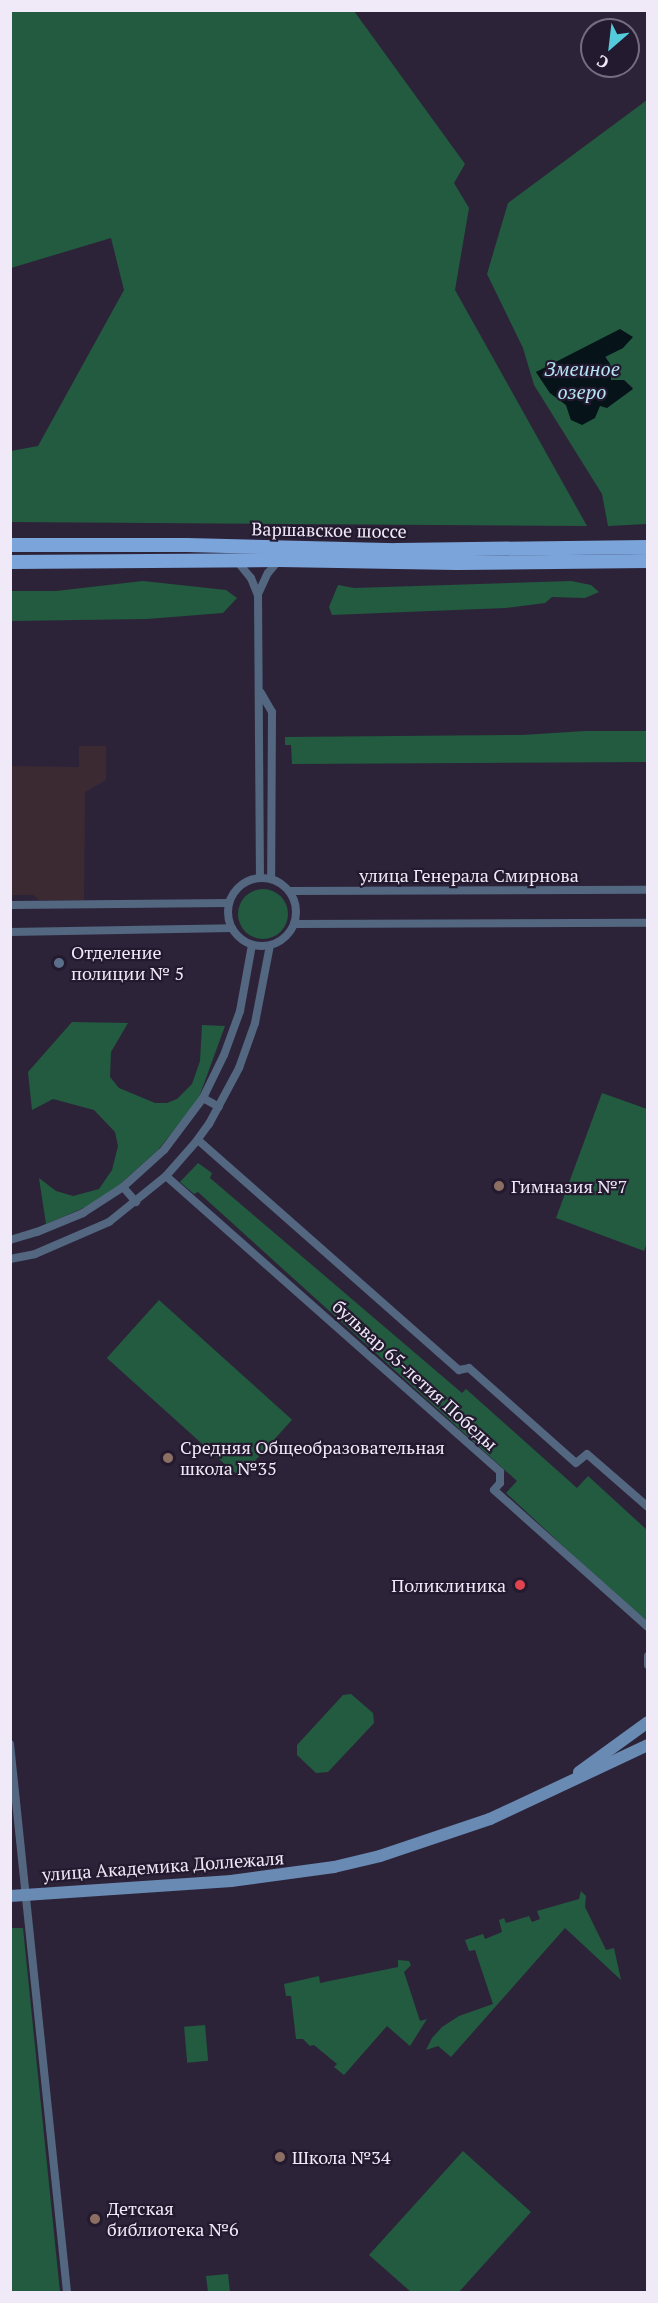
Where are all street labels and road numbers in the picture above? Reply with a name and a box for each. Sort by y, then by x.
street label: Варшавское шоссе [251,518,407,542]
street label: улица Генерала Смирнова [359,864,579,886]
street label: бульвар 65-летия Победы [328,1295,502,1455]
street label: улица Академика Доллежаля [41,1847,285,1885]

